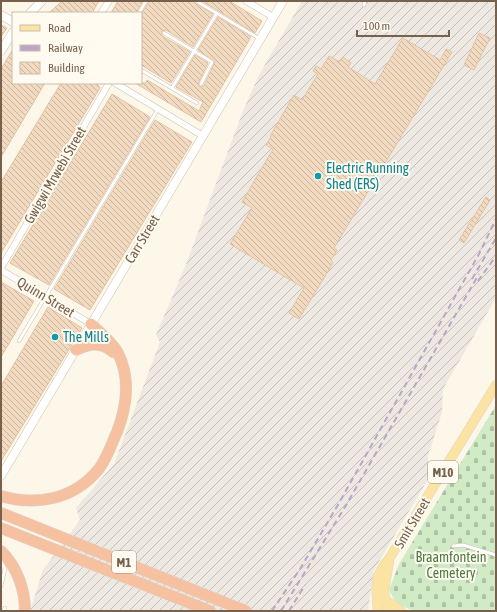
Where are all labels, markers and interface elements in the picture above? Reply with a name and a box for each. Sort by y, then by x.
legend [12,12,142,84]
scale bar [357,12,449,38]
text: 100 m [363,19,390,33]
text: Road [48,21,71,35]
text: Railway [48,41,83,55]
text: Building [48,61,86,75]
street label: Gwigwi Mrwebi Street [21,124,89,226]
place label: Electric Running Shed (ERS) [326,160,409,192]
marker: Electric Running Shed (ERS) [313,171,323,181]
street label: Carr Street [121,212,163,266]
street label: Quinn Street [14,274,78,320]
place label: The Mills [63,329,109,345]
marker: The Mills [50,332,60,342]
road number: M10 [428,461,458,483]
street label: Smit Street [391,495,433,551]
park label: Braamfontein Cemetery [415,549,487,581]
road number: M1 [112,551,136,573]

